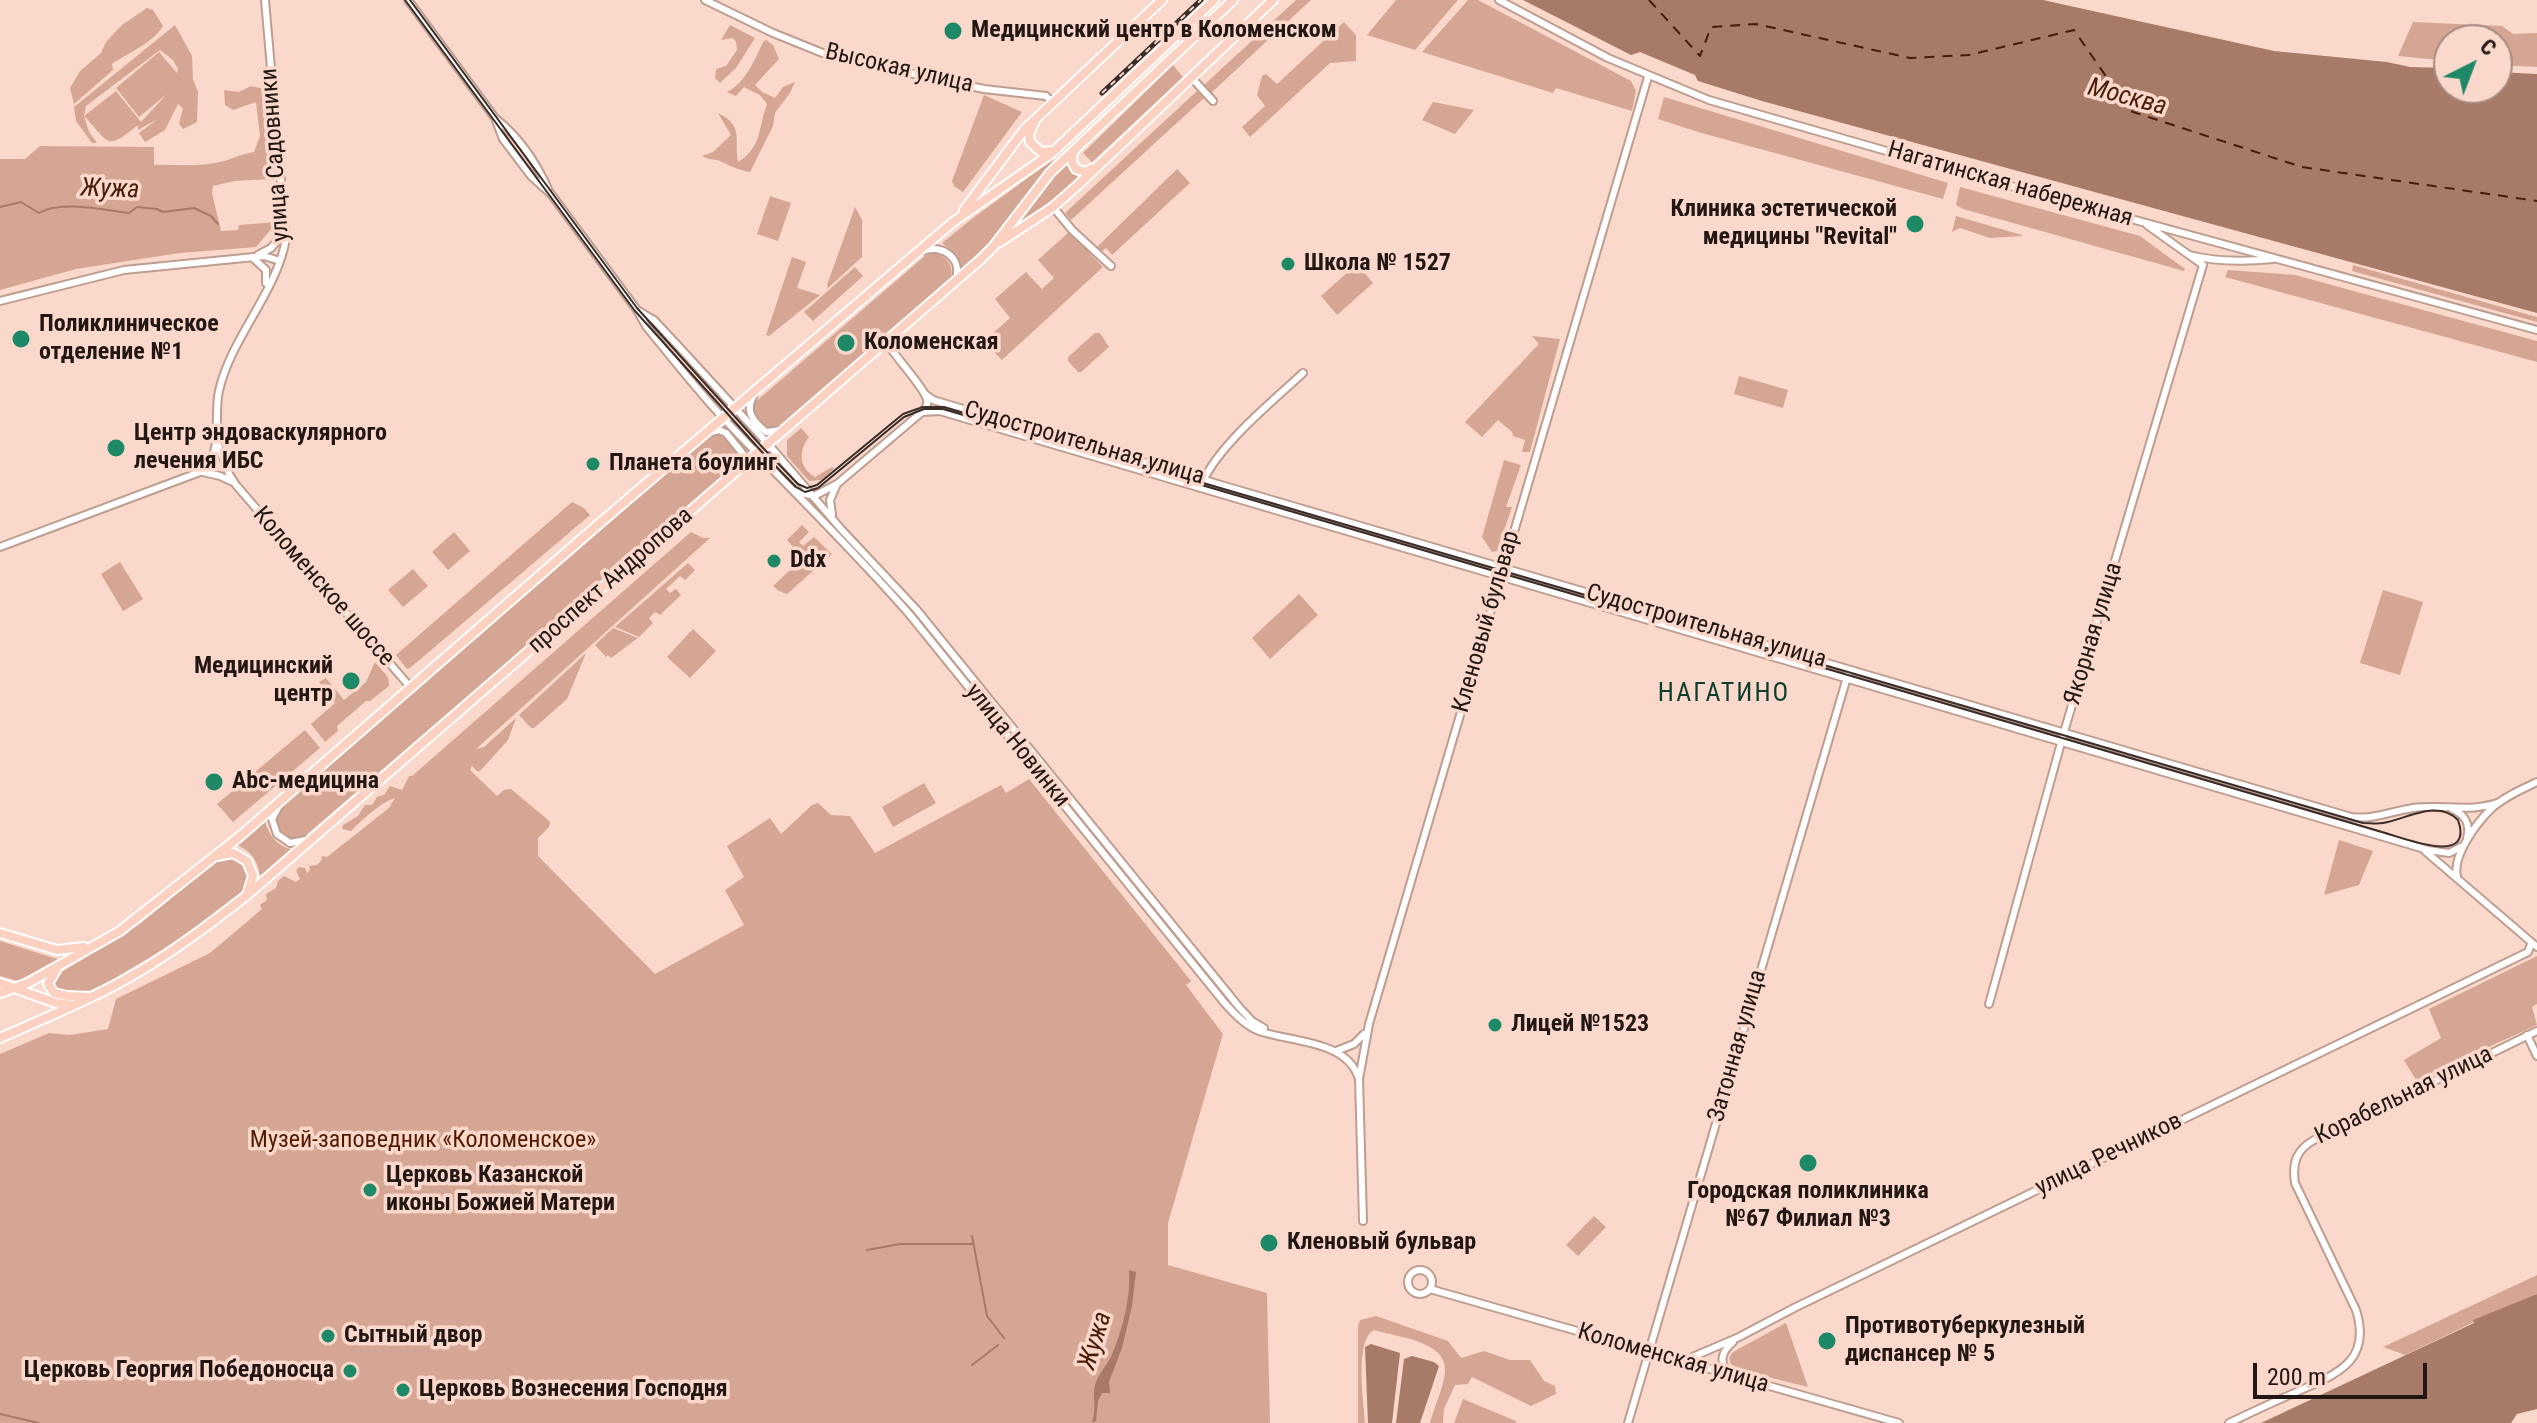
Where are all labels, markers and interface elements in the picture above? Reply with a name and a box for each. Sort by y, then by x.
place label: Медицинский центр в Коломенском [971,17,1337,45]
marker: Медицинский центр в Коломенском [942,20,964,42]
north arrow [2433,24,2513,104]
text: С [2475,34,2501,61]
street label: Высокая улица [822,38,976,100]
street label: улица Садовники [256,67,296,243]
water label: Москва [2084,73,2170,123]
street label: Нагатинская набережная [1884,136,2136,234]
water label: Жужа [80,173,140,207]
place label: Клиника эстетической медицины "Revital" [1671,196,1897,252]
marker: Клиника эстетической медицины "Revital" [1904,213,1926,235]
place label: Школа № 1527 [1304,250,1451,278]
marker: Школа № 1527 [1279,255,1297,273]
place label: Поликлиническое отделение №1 [39,311,219,367]
marker: Поликлиническое отделение №1 [10,328,32,350]
place label: Коломенская [864,329,999,357]
marker: Коломенская [835,332,857,354]
street label: Судостроительная улица [961,396,1207,492]
place label: Центр эндоваскулярного лечения ИБС [134,420,387,476]
marker: Центр эндоваскулярного лечения ИБС [105,437,127,459]
place label: Планета боулинг [609,450,777,478]
marker: Планета боулинг [584,455,602,473]
street label: Коломенское шоссе [246,501,400,673]
street label: проспект Андропова [523,502,699,660]
street label: Кленовый бульвар [1447,528,1527,716]
place label: Ddx [790,547,826,575]
marker: Ddx [765,552,783,570]
street label: Якорная улица [2059,559,2129,709]
street label: Судостроительная улица [1583,579,1829,675]
place label: Медицинский центр [194,653,333,709]
marker: Медицинский центр [340,670,362,692]
street label: улица Новинки [958,678,1076,814]
district label: НАГАТИНО [1658,678,1790,710]
place label: Abc-медицина [232,768,379,796]
marker: Abc-медицина [203,771,225,793]
street label: Затонная улица [1703,967,1773,1125]
place label: Лицей №1523 [1511,1011,1649,1039]
marker: Лицей №1523 [1486,1016,1504,1034]
street label: Корабельная улица [2311,1041,2497,1151]
street label: улица Речников [2031,1107,2187,1203]
park label: Музей-заповедник «Коломенское» [250,1127,596,1155]
marker: Городская поликлиника №67 Филиал №3 [1797,1152,1819,1174]
place label: Церковь Казанской иконы Божией Матери [386,1162,615,1218]
place label: Городская поликлиника №67 Филиал №3 [1687,1178,1929,1234]
marker: Церковь Казанской иконы Божией Матери [361,1181,379,1199]
place label: Кленовый бульвар [1287,1229,1476,1257]
marker: Кленовый бульвар [1258,1232,1280,1254]
water label: Жужа [1072,1308,1120,1374]
place label: Противотуберкулезный диспансер № 5 [1845,1313,2085,1369]
street label: Коломенская улица [1574,1318,1772,1400]
place label: Сытный двор [344,1322,483,1350]
marker: Сытный двор [319,1327,337,1345]
marker: Противотуберкулезный диспансер № 5 [1816,1330,1838,1352]
scale bar [2257,1347,2431,1397]
place label: Церковь Георгия Победоносца [24,1357,334,1385]
marker: Церковь Георгия Победоносца [341,1362,359,1380]
text: 200 m [2267,1363,2326,1391]
place label: Церковь Вознесения Господня [419,1376,728,1404]
marker: Церковь Вознесения Господня [394,1381,412,1399]

